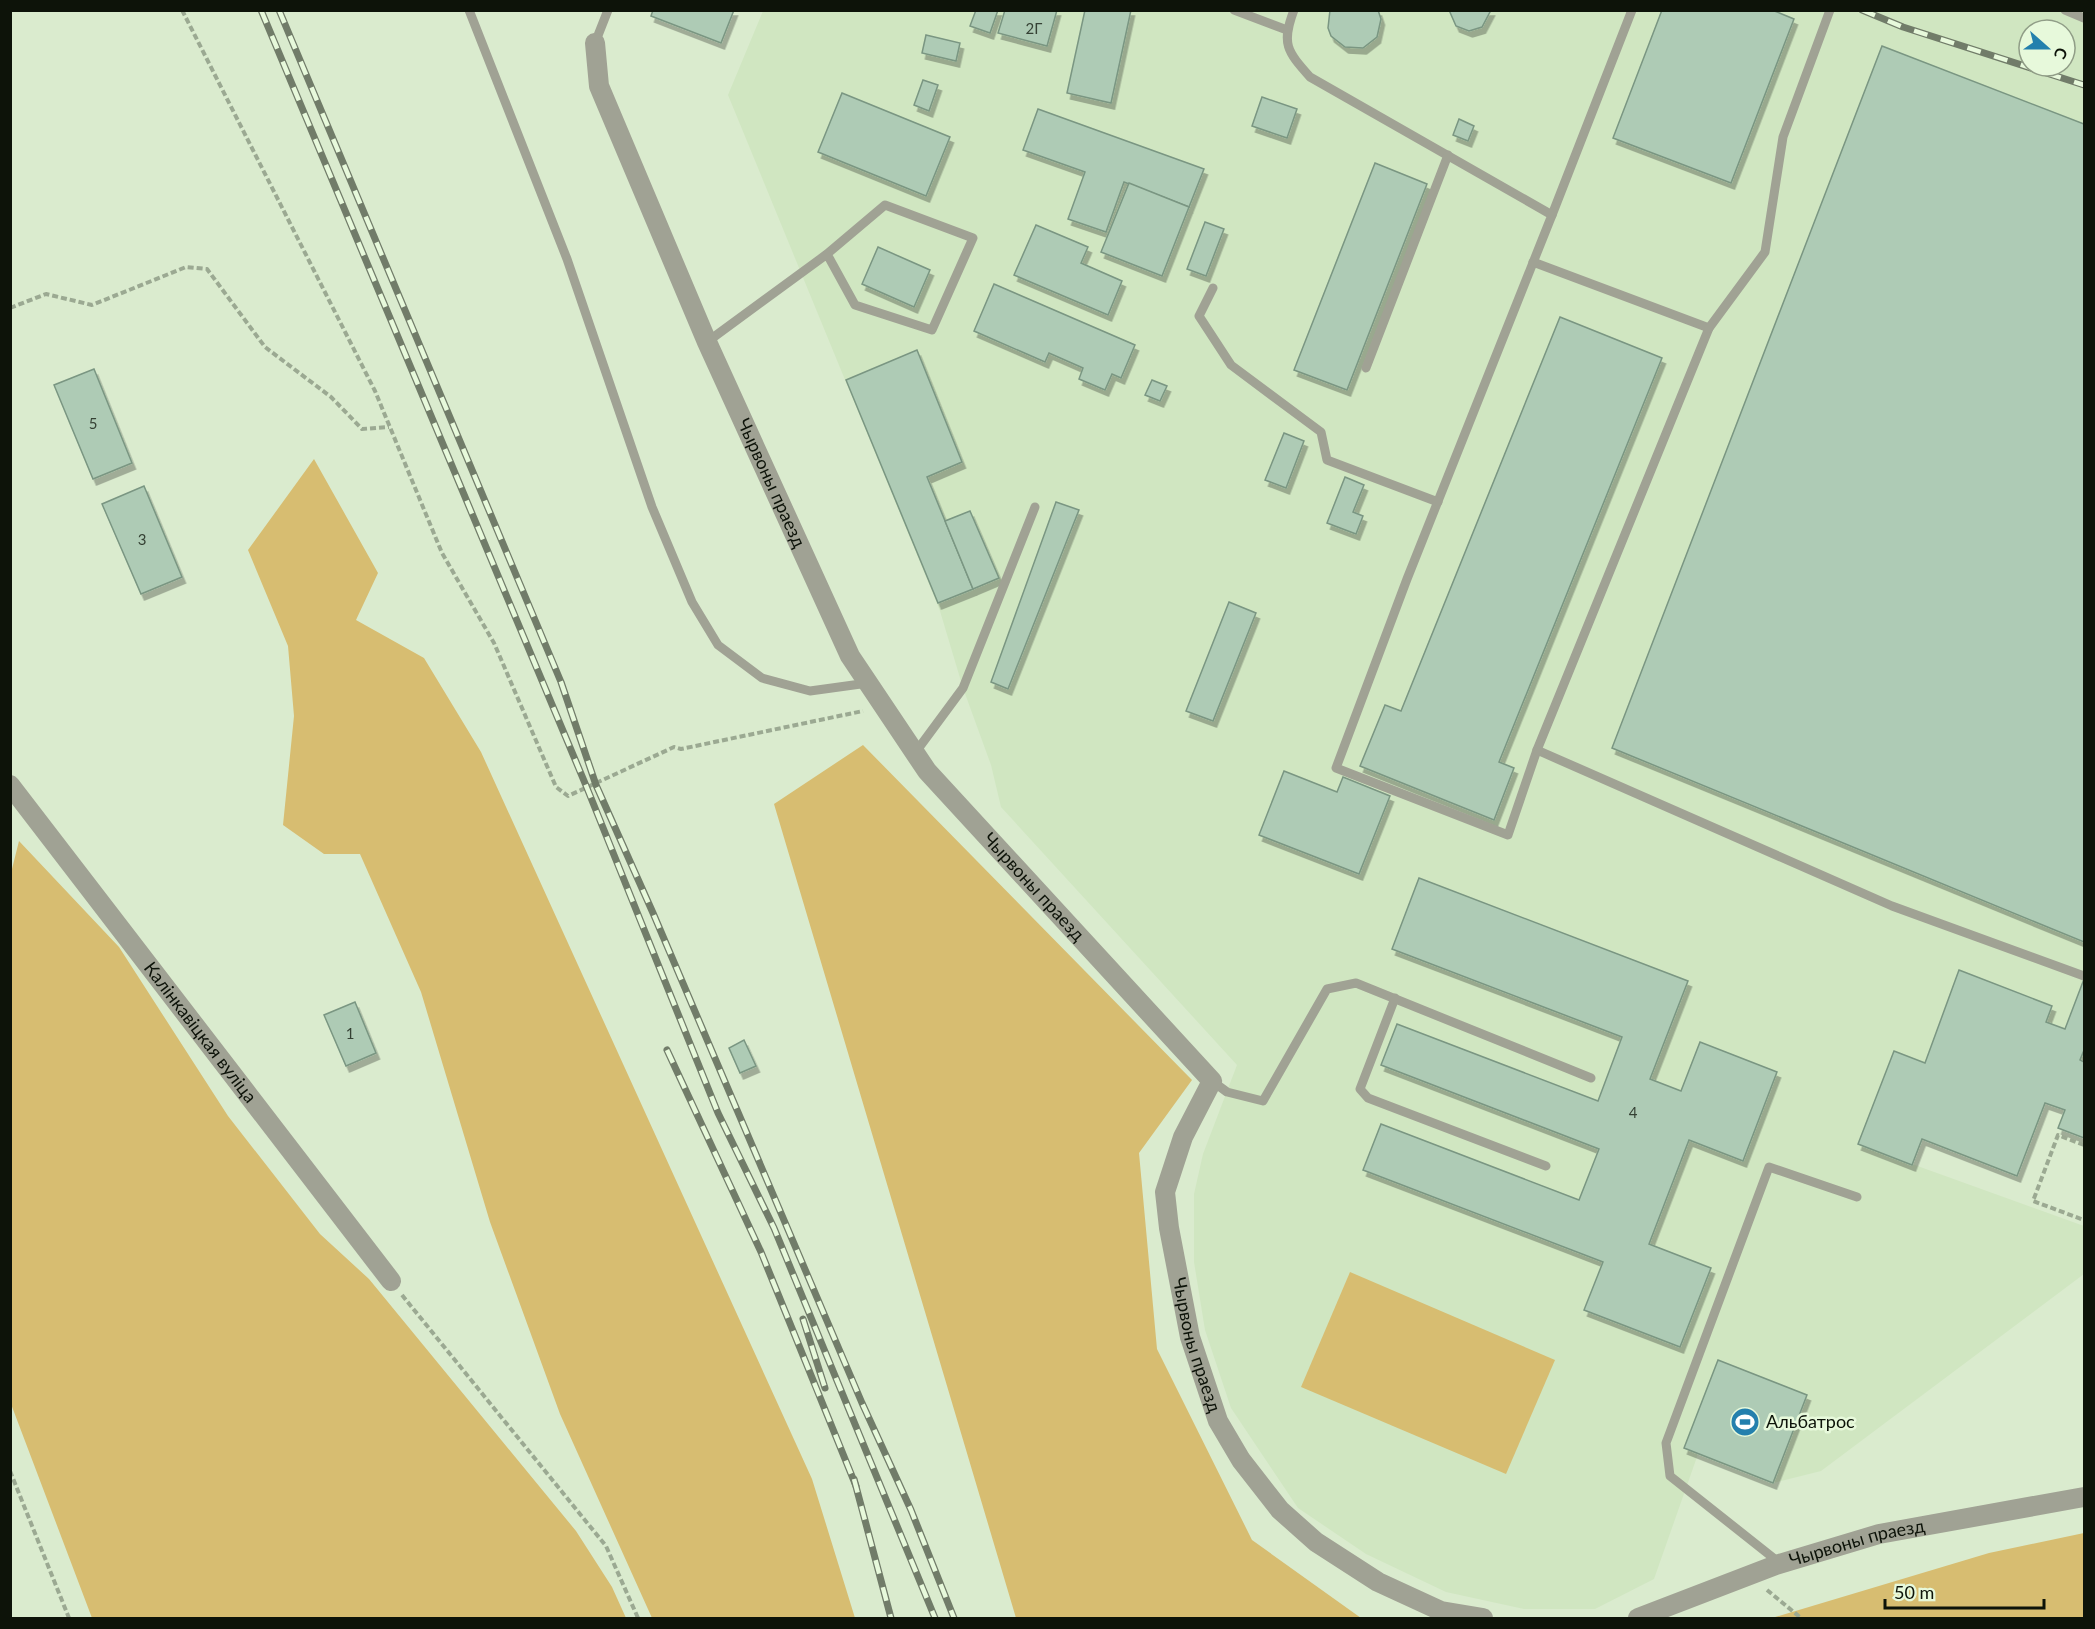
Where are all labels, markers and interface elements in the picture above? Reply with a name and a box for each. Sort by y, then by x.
north arrow [2017,18,2077,78]
house number: 2Г [1026,19,1042,37]
text: С [2051,45,2072,62]
house number: 5 [89,414,97,432]
street label: Чырвоны праезд [733,415,811,551]
house number: 3 [138,530,146,548]
street label: Чырвоны праезд [979,827,1090,945]
street label: Калінкавіцкая вуліца [140,957,262,1107]
house number: 1 [346,1024,354,1042]
house number: 4 [1629,1103,1638,1121]
street label: Чырвоны праезд [1169,1275,1226,1415]
sports icon: Альбатрос [1729,1406,1761,1438]
place label: Альбатрос [1766,1410,1855,1432]
street label: Чырвоны праезд [1786,1514,1926,1570]
scale bar [1885,1572,2044,1610]
text: 50 m [1894,1581,1934,1603]

